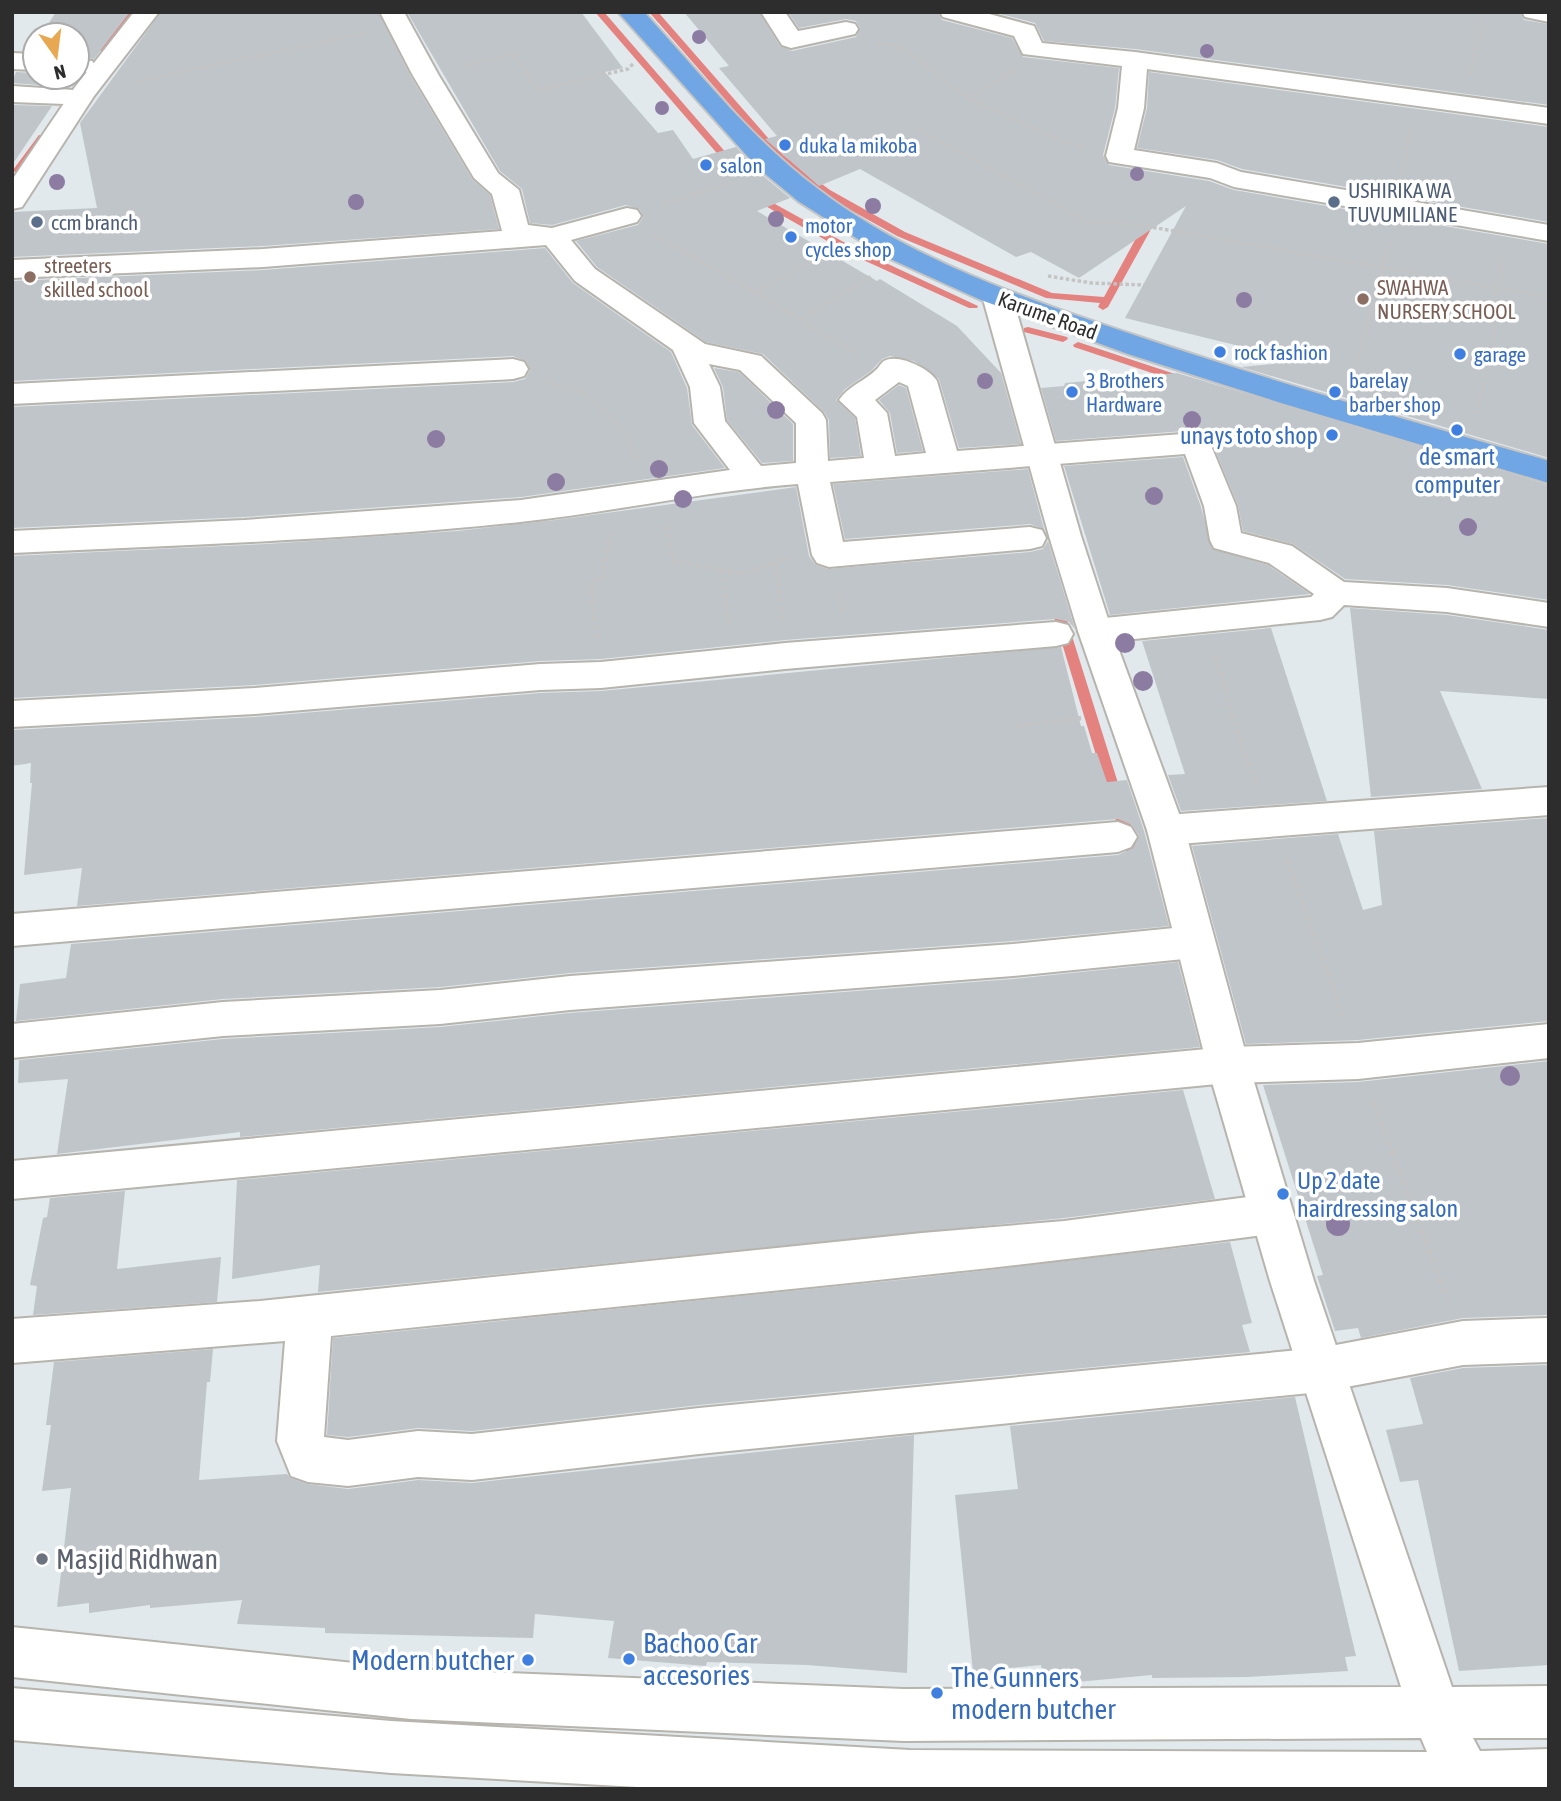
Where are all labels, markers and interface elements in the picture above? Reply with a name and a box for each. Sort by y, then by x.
north arrow [21,21,91,91]
text: N [52,60,68,85]
place label: duka la mikoba [799,133,918,157]
marker: duka la mikoba [777,137,793,153]
place label: salon [720,153,763,177]
marker: salon [698,157,714,173]
place label: USHIRIKA WA TUVUMILIANE [1348,178,1457,226]
marker: USHIRIKA WA TUVUMILIANE [1326,194,1342,210]
place label: ccm branch [51,210,138,234]
place label: motor cycles shop [805,213,892,261]
marker: ccm branch [29,214,45,230]
marker: motor cycles shop [783,229,799,245]
place label: streeters skilled school [44,253,149,301]
marker: streeters skilled school [22,269,38,285]
place label: SWAHWA NURSERY SCHOOL [1377,275,1516,323]
street label: Karume Road [995,286,1101,344]
marker: SWAHWA NURSERY SCHOOL [1355,291,1371,307]
place label: rock fashion [1234,340,1328,364]
place label: garage [1474,342,1526,366]
marker: rock fashion [1212,344,1228,360]
marker: garage [1452,346,1468,362]
place label: 3 Brothers Hardware [1086,368,1164,416]
place label: barelay barber shop [1349,368,1441,416]
marker: 3 Brothers Hardware [1064,384,1080,400]
marker: barelay barber shop [1327,384,1343,400]
place label: unays toto shop [1180,422,1318,449]
marker: de smart computer [1449,422,1465,438]
marker: unays toto shop [1324,427,1340,443]
place label: de smart computer [1414,443,1500,498]
place label: Up 2 date hairdressing salon [1297,1167,1458,1222]
marker: Up 2 date hairdressing salon [1275,1186,1291,1202]
place label: Masjid Ridhwan [56,1543,218,1575]
marker: Masjid Ridhwan [34,1551,50,1567]
place label: Bachoo Car accesories [643,1627,758,1691]
place label: Modern butcher [351,1644,515,1676]
marker: Bachoo Car accesories [621,1651,637,1667]
marker: Modern butcher [520,1652,536,1668]
place label: The Gunners modern butcher [951,1661,1116,1725]
marker: The Gunners modern butcher [929,1685,945,1701]

